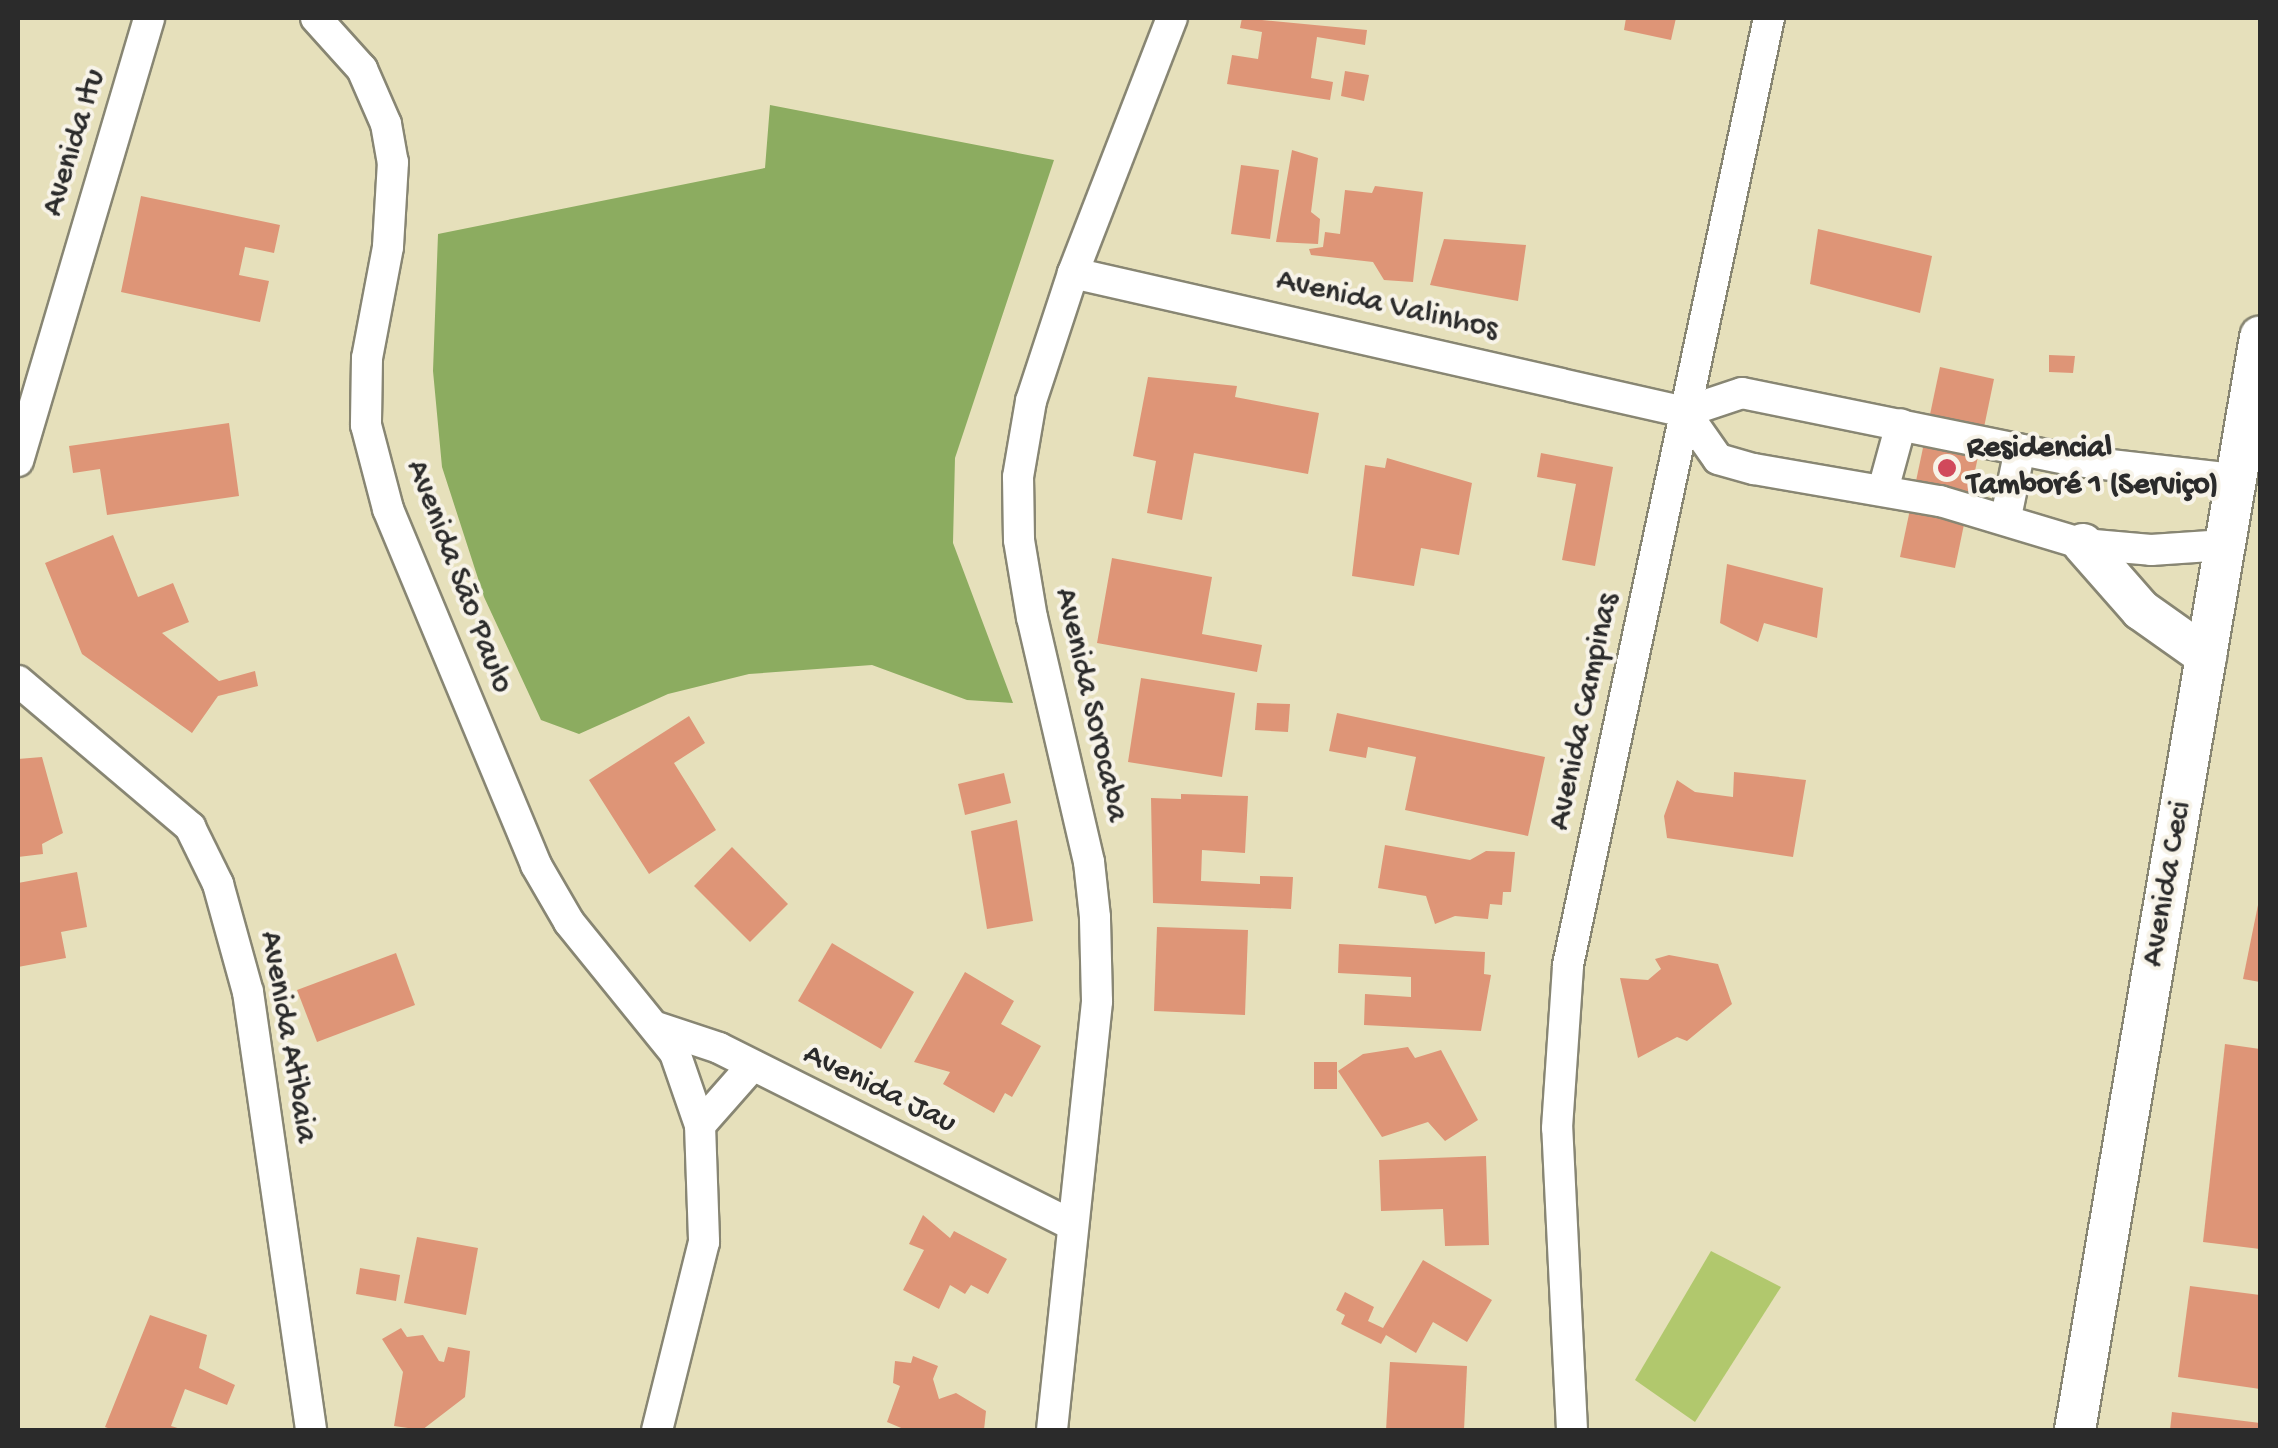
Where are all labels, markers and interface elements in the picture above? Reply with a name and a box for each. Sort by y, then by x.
street label: Avenida Itu [34,65,116,221]
street label: Avenida Valinhos [1273,262,1501,350]
place label: Residencial Tamboré 1 (Serviço) [1967,431,2219,506]
street label: Avenida São Paulo [396,455,520,699]
marker: Residencial Tamboré 1 (Serviço) [1936,457,1958,479]
street label: Avenida Sorocaba [1044,585,1136,825]
street label: Avenida Campinas [1541,590,1629,834]
street label: Avenida Ceci [2135,798,2201,970]
street label: Avenida Atibaia [250,928,324,1146]
street label: Avenida Jau [796,1036,962,1144]

